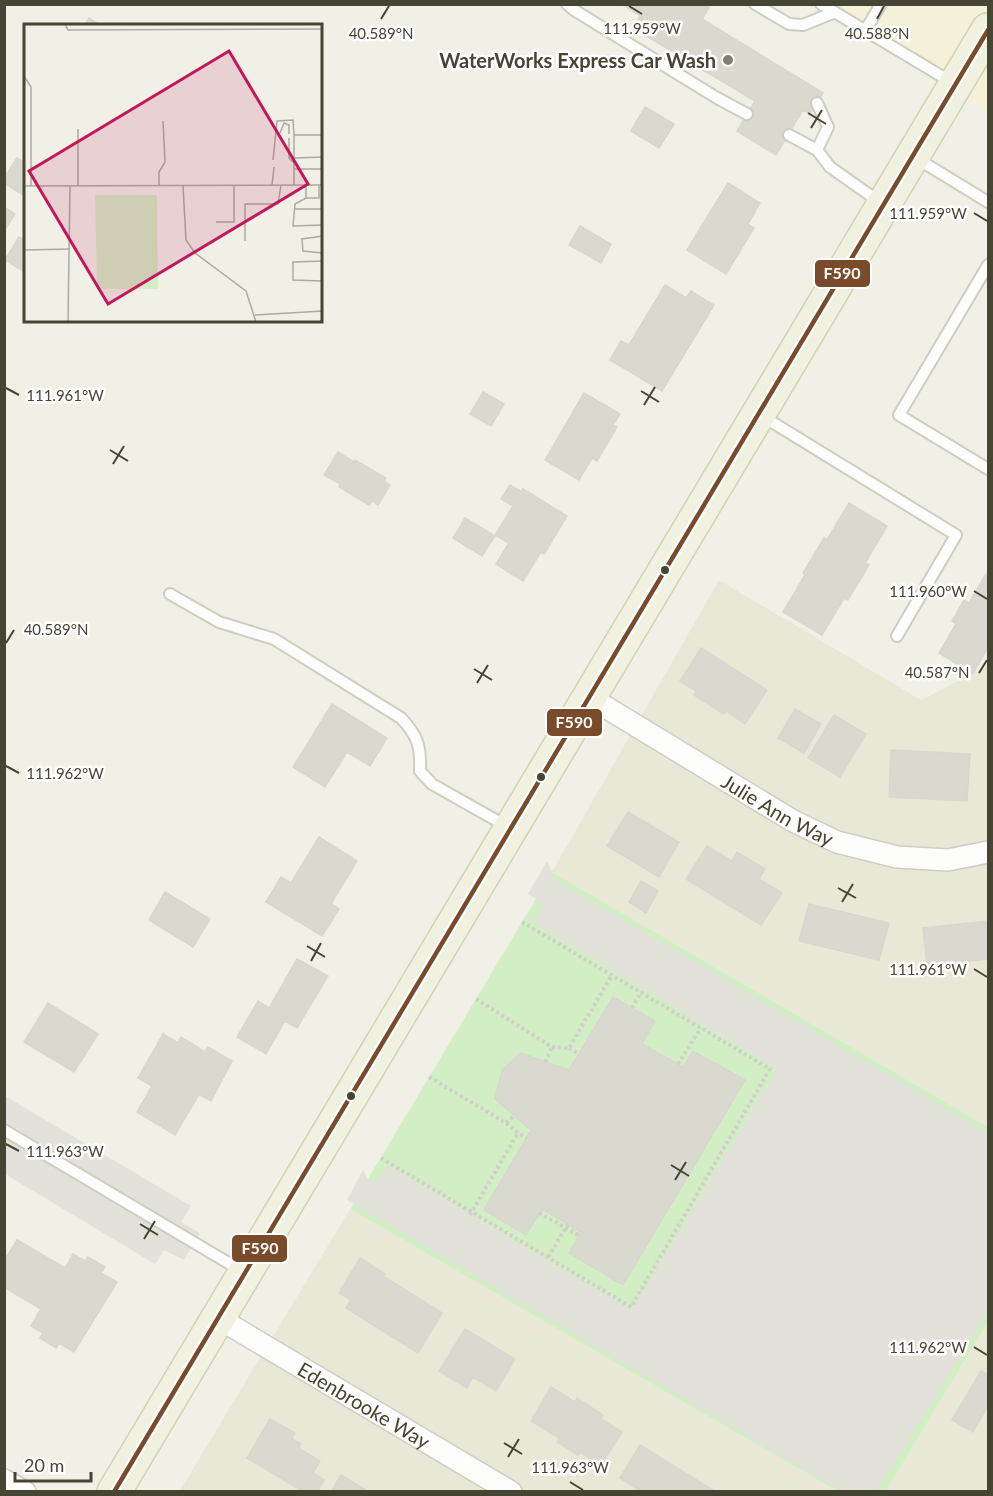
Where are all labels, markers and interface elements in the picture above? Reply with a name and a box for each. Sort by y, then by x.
text: 111.959°W [603,19,681,37]
inset map [24,24,322,322]
text: 40.589°N [349,24,413,42]
text: 40.588°N [845,24,909,42]
place label: WaterWorks Express Car Wash [439,48,716,72]
marker: WaterWorks Express Car Wash [721,53,735,67]
text: 111.959°W [889,204,967,222]
line badge: F590 [814,259,871,288]
text: F590 [824,263,860,282]
text: 111.961°W [26,386,104,404]
unlabelled marker [659,564,671,576]
text: 111.960°W [889,582,967,600]
text: 40.589°N [24,620,88,638]
text: 40.587°N [905,663,969,681]
line badge: F590 [546,708,603,737]
text: F590 [556,712,592,731]
text: 111.962°W [26,764,104,782]
street label: Julie Ann Way [718,769,838,851]
unlabelled marker [535,771,547,783]
text: 111.961°W [889,960,967,978]
unlabelled marker [345,1090,357,1102]
text: 111.963°W [26,1142,104,1160]
line badge: F590 [231,1234,288,1263]
text: F590 [242,1238,278,1257]
text: 111.962°W [889,1338,967,1356]
street label: Edenbrooke Way [294,1356,435,1454]
scale bar [15,1445,92,1483]
text: 20 m [24,1454,64,1476]
text: 111.963°W [531,1458,609,1476]

